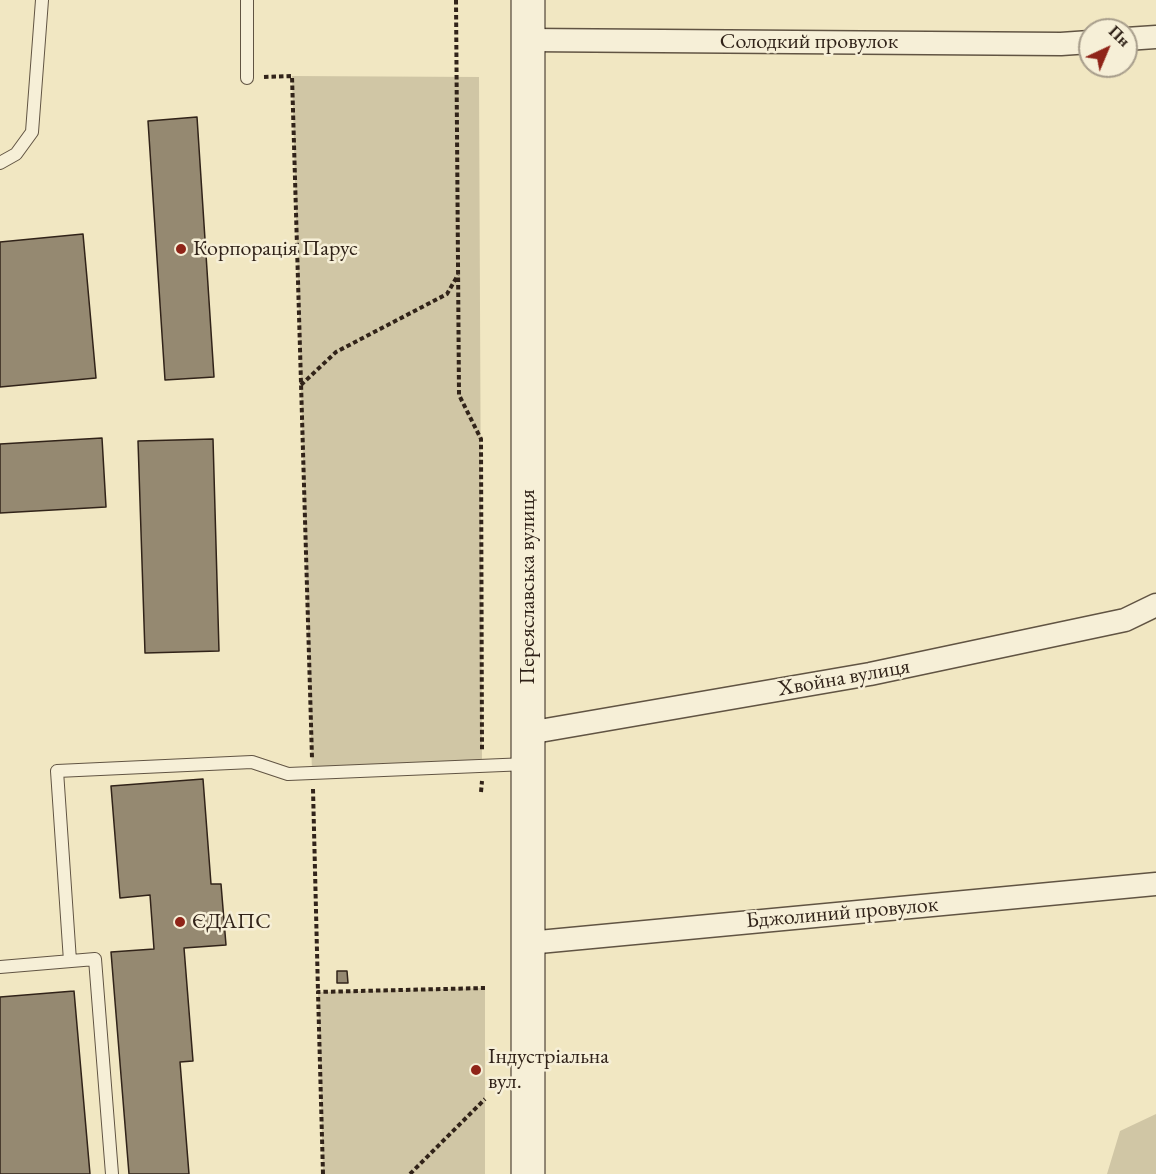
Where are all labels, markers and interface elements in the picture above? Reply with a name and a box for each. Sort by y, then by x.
north arrow [1078,18,1138,78]
text: Пн [1104,21,1135,51]
street label: Солодкий провулок [720,29,898,55]
place label: Корпорація Парус [193,236,358,262]
marker: Корпорація Парус [174,242,188,256]
street label: Переяславська вулиця [515,489,541,685]
street label: Хвойна вулиця [776,653,912,703]
street label: Бджолиний провулок [745,891,939,935]
place label: ЄДАПС [192,909,271,935]
marker: ЄДАПС [173,915,187,929]
place label: Індустріальна вул. [488,1044,609,1096]
marker: Індустріальна вул. [469,1063,483,1077]

